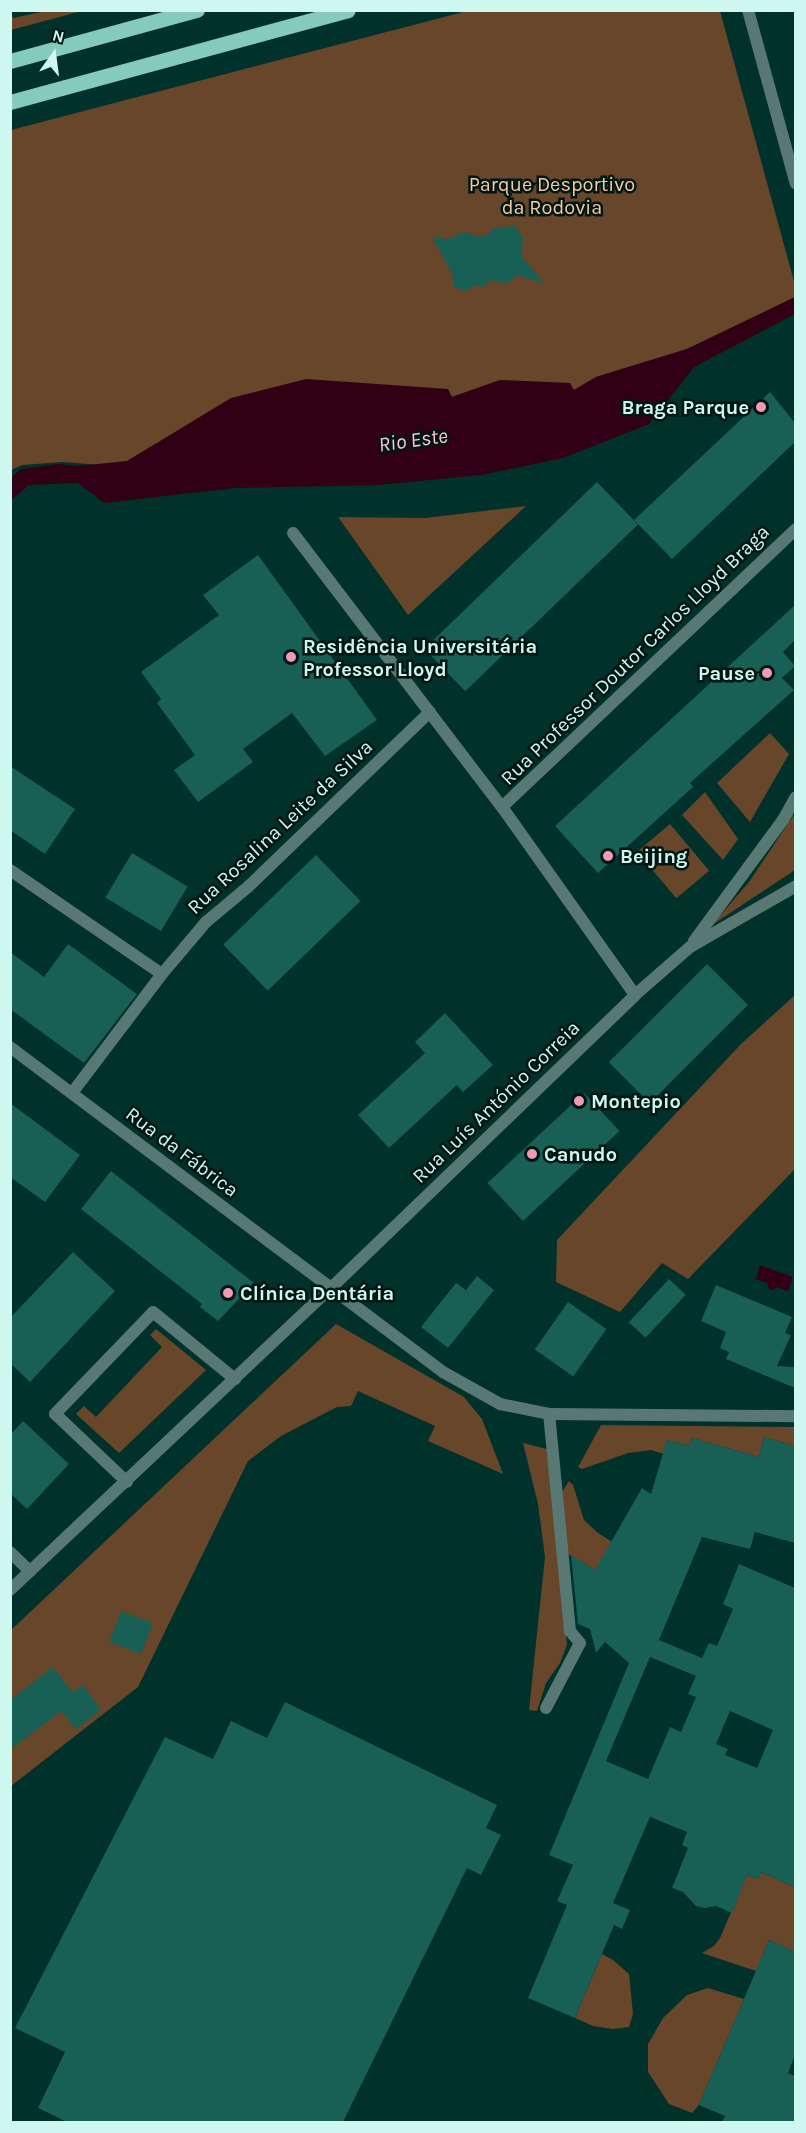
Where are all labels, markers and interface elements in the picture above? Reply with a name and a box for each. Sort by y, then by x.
north arrow [24,24,84,84]
text: N [51,25,66,47]
park label: Parque Desportivo da Rodovia [469,172,635,219]
place label: Braga Parque [622,395,749,419]
marker: Braga Parque [754,400,768,414]
water label: Rio Este [377,423,449,457]
street label: Rua Professor Doutor Carlos Lloyd Braga [496,520,774,790]
place label: Residência Universitária Professor Lloyd [303,634,537,681]
marker: Residência Universitária Professor Lloyd [284,650,298,664]
place label: Pause [698,661,755,685]
marker: Pause [760,666,774,680]
street label: Rua Rosalina Leite da Silva [182,735,378,919]
place label: Beijing [620,844,687,868]
marker: Beijing [601,849,615,863]
street label: Rua Luís António Correia [407,1016,585,1188]
place label: Montepio [591,1089,681,1113]
marker: Montepio [572,1094,586,1108]
street label: Rua da Fábrica [121,1102,243,1202]
place label: Canudo [544,1142,617,1166]
marker: Canudo [525,1147,539,1161]
place label: Clínica Dentária [240,1281,394,1305]
marker: Clínica Dentária [221,1286,235,1300]

